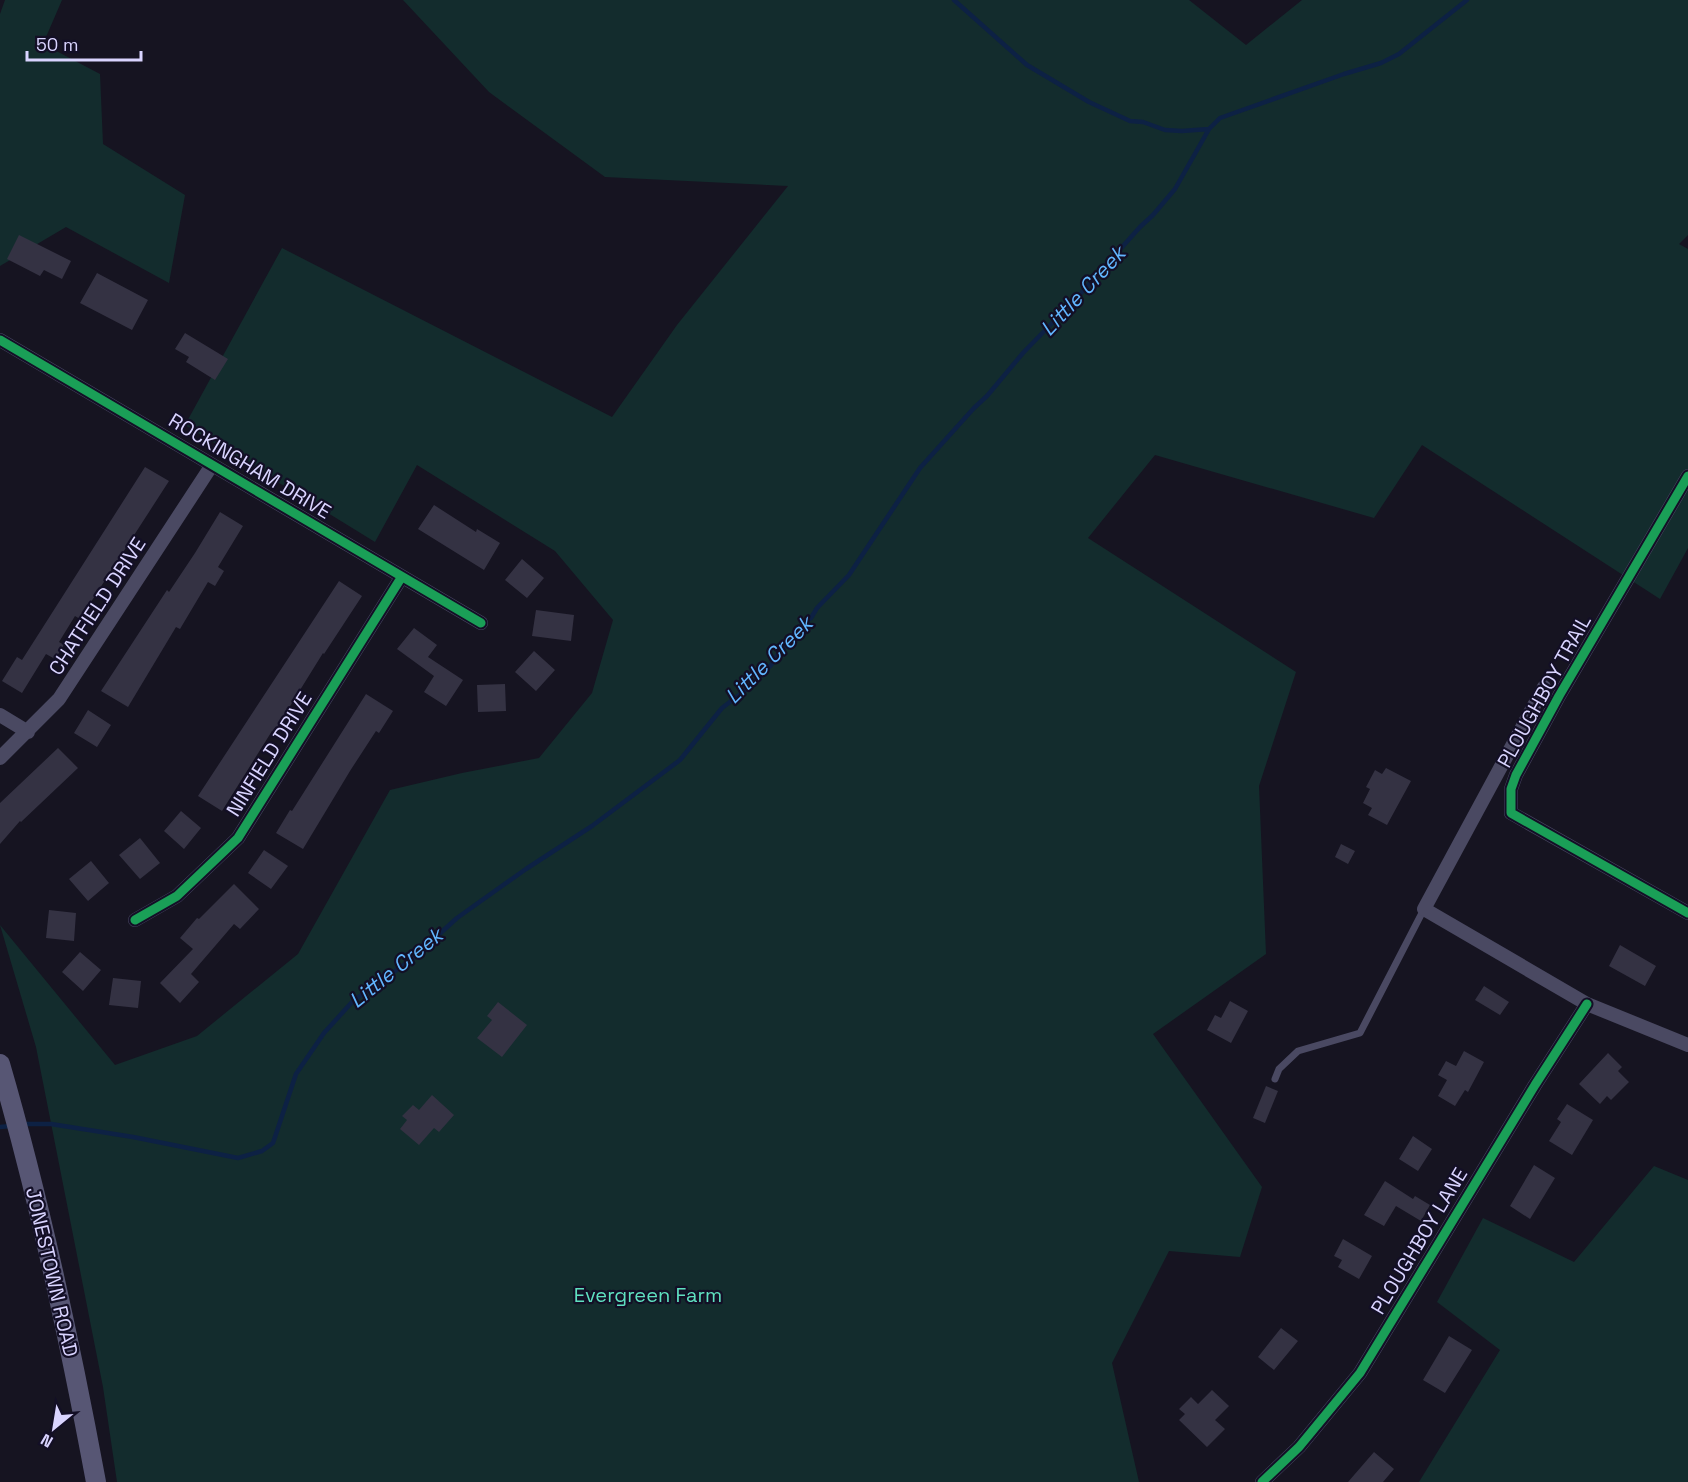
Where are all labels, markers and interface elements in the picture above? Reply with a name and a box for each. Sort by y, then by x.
scale bar [27,24,141,62]
text: 50 m [36,33,78,56]
water label: Little Creek [1034,238,1133,341]
street label: ROCKINGHAM DRIVE [164,407,336,525]
street label: CHATFIELD DRIVE [43,532,151,680]
water label: Little Creek [719,608,820,709]
street label: PLOUGHBOY TRAIL [1491,610,1597,772]
street label: NINFIELD DRIVE [220,687,318,821]
water label: Little Creek [343,920,450,1014]
street label: PLOUGHBOY LANE [1365,1163,1473,1319]
street label: JONESTOWN ROAD [20,1185,84,1359]
park label: Evergreen Farm [574,1282,722,1308]
north arrow [24,1398,84,1458]
text: N [37,1429,57,1452]

